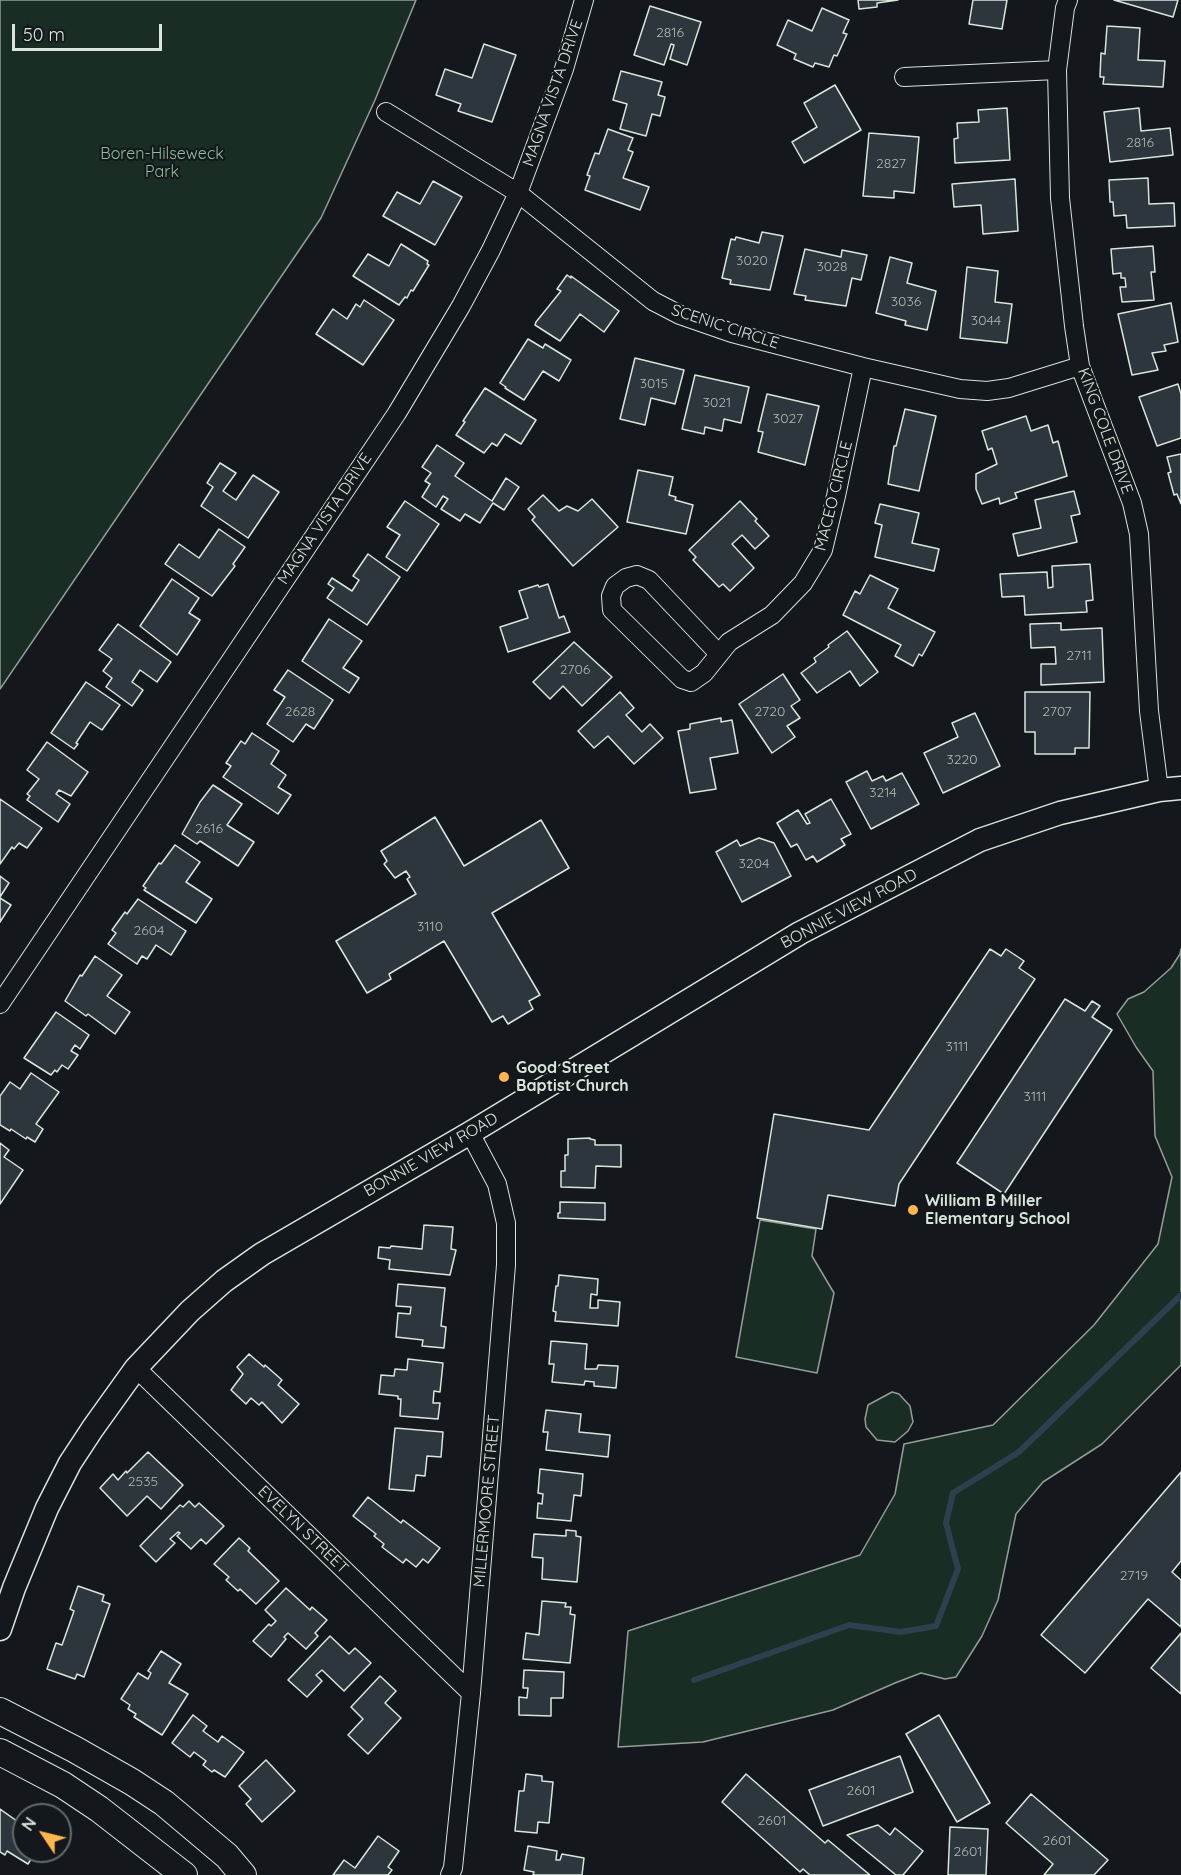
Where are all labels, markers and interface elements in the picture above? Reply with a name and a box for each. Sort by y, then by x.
scale bar [15,12,165,50]
street label: MAGNA VISTA DRIVE [519,17,587,169]
text: 50 m [23,23,65,46]
house number: 2816 [656,25,684,41]
house number: 2816 [1126,135,1154,151]
park label: Boren-Hilseweck Park [100,144,224,182]
house number: 2827 [876,156,906,172]
house number: 3020 [736,253,768,269]
house number: 3028 [817,259,847,275]
house number: 3036 [891,294,921,310]
street label: SCENIC CIRCLE [669,301,781,353]
house number: 3044 [971,313,1001,329]
street label: KING COLE DRIVE [1073,365,1137,497]
house number: 3015 [640,376,668,392]
house number: 3021 [703,395,731,411]
house number: 3027 [773,411,803,427]
street label: MACEO CIRCLE [811,439,857,553]
street label: MAGNA VISTA DRIVE [274,450,376,588]
house number: 2711 [1066,648,1092,664]
house number: 2706 [560,662,590,678]
house number: 2628 [285,704,315,720]
house number: 2720 [755,704,785,720]
house number: 2707 [1042,704,1072,720]
house number: 3220 [946,752,978,768]
house number: 3214 [869,785,897,801]
house number: 2616 [195,821,223,837]
house number: 3204 [739,856,769,872]
street label: BONNIE VIEW ROAD [778,865,920,953]
house number: 3110 [417,919,443,935]
house number: 2604 [134,923,164,939]
house number: 3111 [946,1039,968,1055]
place label: Good Street Baptist Church [516,1058,629,1096]
marker: Good Street Baptist Church [497,1070,511,1084]
house number: 3111 [1024,1089,1046,1105]
street label: BONNIE VIEW ROAD [361,1109,501,1201]
place label: William B Miller Elementary School [925,1191,1070,1229]
marker: William B Miller Elementary School [906,1203,920,1217]
street label: MILLERMOORE STREET [470,1414,504,1588]
house number: 2535 [128,1474,158,1490]
street label: EVELYN STREET [254,1482,352,1578]
house number: 2719 [1120,1568,1148,1584]
house number: 2601 [847,1783,875,1799]
north arrow [12,1803,72,1863]
text: N [17,1813,40,1834]
house number: 2601 [758,1813,786,1829]
house number: 2601 [1043,1833,1071,1849]
house number: 2601 [954,1844,982,1860]

